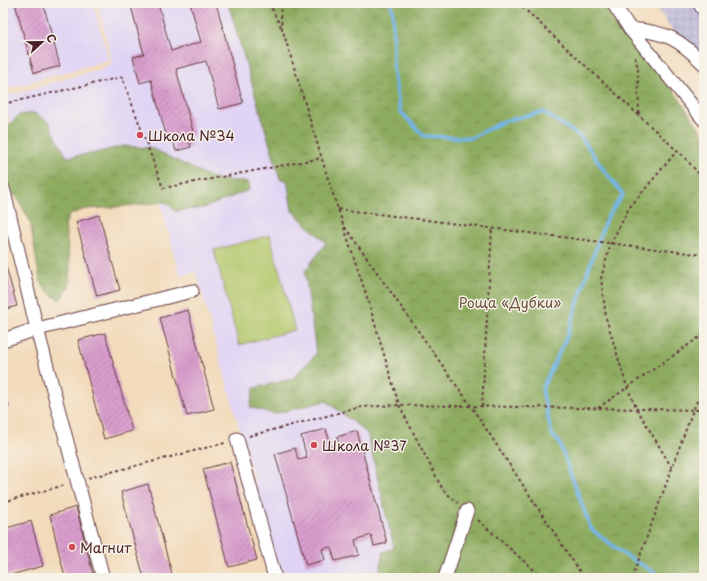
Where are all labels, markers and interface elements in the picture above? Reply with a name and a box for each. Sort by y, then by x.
north arrow [22,22,62,62]
text: С [42,31,61,45]
place label: Школа №34 [148,125,235,146]
marker: Школа №34 [135,130,145,140]
park label: Роща «Дубки» [459,292,561,313]
place label: Школа №37 [322,435,407,456]
marker: Школа №37 [309,440,319,450]
place label: Магнит [80,537,132,558]
marker: Магнит [67,542,77,552]

